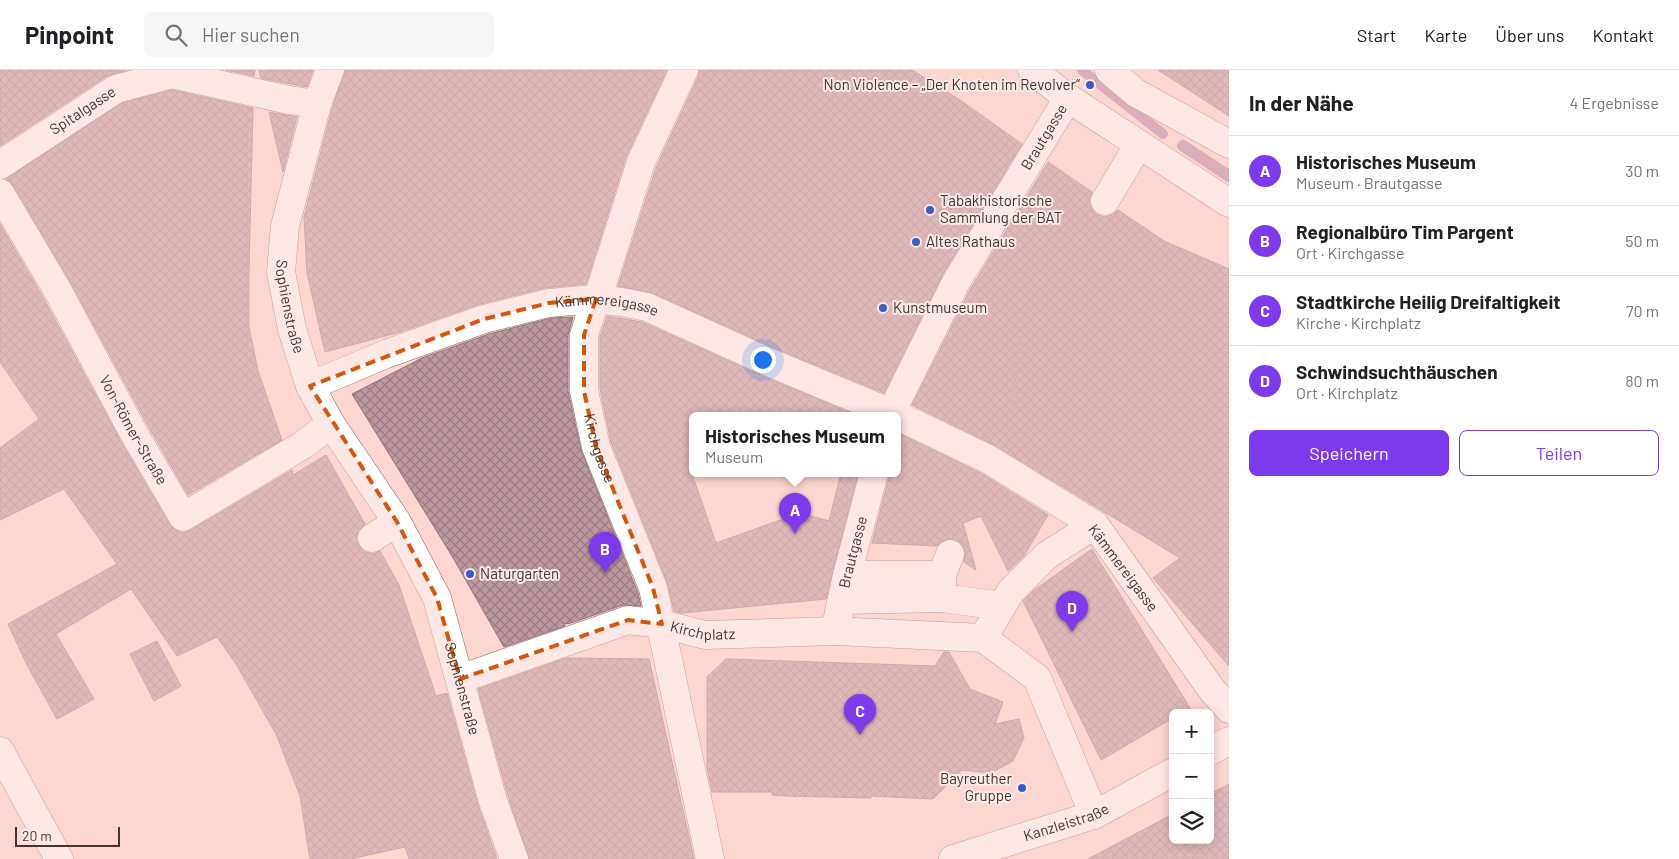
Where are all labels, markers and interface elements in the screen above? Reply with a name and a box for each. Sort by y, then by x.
search box [144,12,494,57]
text: Pinpoint [25,20,114,49]
icon: search [162,21,190,49]
text: Hier suchen [202,23,300,46]
text: Start [1357,24,1396,46]
text: Karte [1424,24,1467,46]
text: Über uns [1495,24,1564,46]
text: Kontakt [1592,24,1654,46]
place label: Non Violence – „Der Knoten im Revolver“ [823,75,1080,93]
marker: Non Violence – „Der Knoten im Revolver“ [1084,79,1096,91]
street label: Spitalgasse [46,82,119,138]
text: In der Nähe [1249,90,1354,115]
text: 4 Ergebnisse [1569,93,1659,112]
street label: Brautgasse [1016,100,1070,173]
text: Historisches Museum [1296,150,1476,173]
text: A [1260,161,1270,180]
text: 30 m [1625,161,1659,180]
text: Museum · Brautgasse [1296,173,1443,192]
place label: Tabakhistorische Sammlung der BAT [940,191,1062,226]
marker: Tabakhistorische Sammlung der BAT [924,204,936,216]
text: Regionalbüro Tim Pargent [1296,220,1514,243]
text: B [1260,231,1270,250]
text: 50 m [1625,231,1659,250]
place label: Altes Rathaus [926,232,1015,250]
marker: Altes Rathaus [910,236,922,248]
text: Ort · Kirchgasse [1296,243,1405,262]
street label: Sophienstraße [272,259,309,355]
street label: Kämmereigasse [554,289,662,319]
text: Stadtkirche Heilig Dreifaltigkeit [1296,290,1560,313]
place label: Kunstmuseum [893,298,987,316]
text: C [1260,301,1270,320]
text: 70 m [1626,301,1659,320]
marker: Kunstmuseum [877,302,889,314]
text: Kirche · Kirchplatz [1296,313,1421,332]
your location [750,347,776,373]
text: Schwindsuchthäuschen [1296,360,1498,383]
text: D [1260,371,1270,390]
text: 80 m [1625,371,1659,390]
street label: Von-Römer-Straße [96,372,172,488]
text: Ort · Kirchplatz [1296,383,1398,402]
street label: Kirchgasse [581,412,620,485]
popup [689,412,901,477]
text: Historisches Museum [705,424,885,447]
button: Speichern [1249,430,1449,476]
button: Teilen [1459,430,1659,476]
text: Museum [705,447,763,466]
pin: A [779,493,811,534]
street label: Brautgasse [834,514,870,590]
street label: Kämmereigasse [1085,520,1162,615]
pin: B [589,532,621,573]
place label: Naturgarten [480,564,559,582]
marker: Naturgarten [464,568,476,580]
pin: D [1056,591,1088,632]
street label: Kirchplatz [669,616,736,643]
street label: Sophienstraße [442,640,484,737]
pin: C [844,694,876,735]
map controls [1169,709,1214,844]
button: + [1169,709,1214,754]
button: − [1169,754,1214,799]
place label: Bayreuther Gruppe [940,769,1013,804]
marker: Bayreuther Gruppe [1016,782,1028,794]
street label: Kanzleistraße [1021,799,1112,844]
button: layers [1169,799,1214,844]
scale bar [15,824,120,847]
text: 20 m [22,827,52,844]

